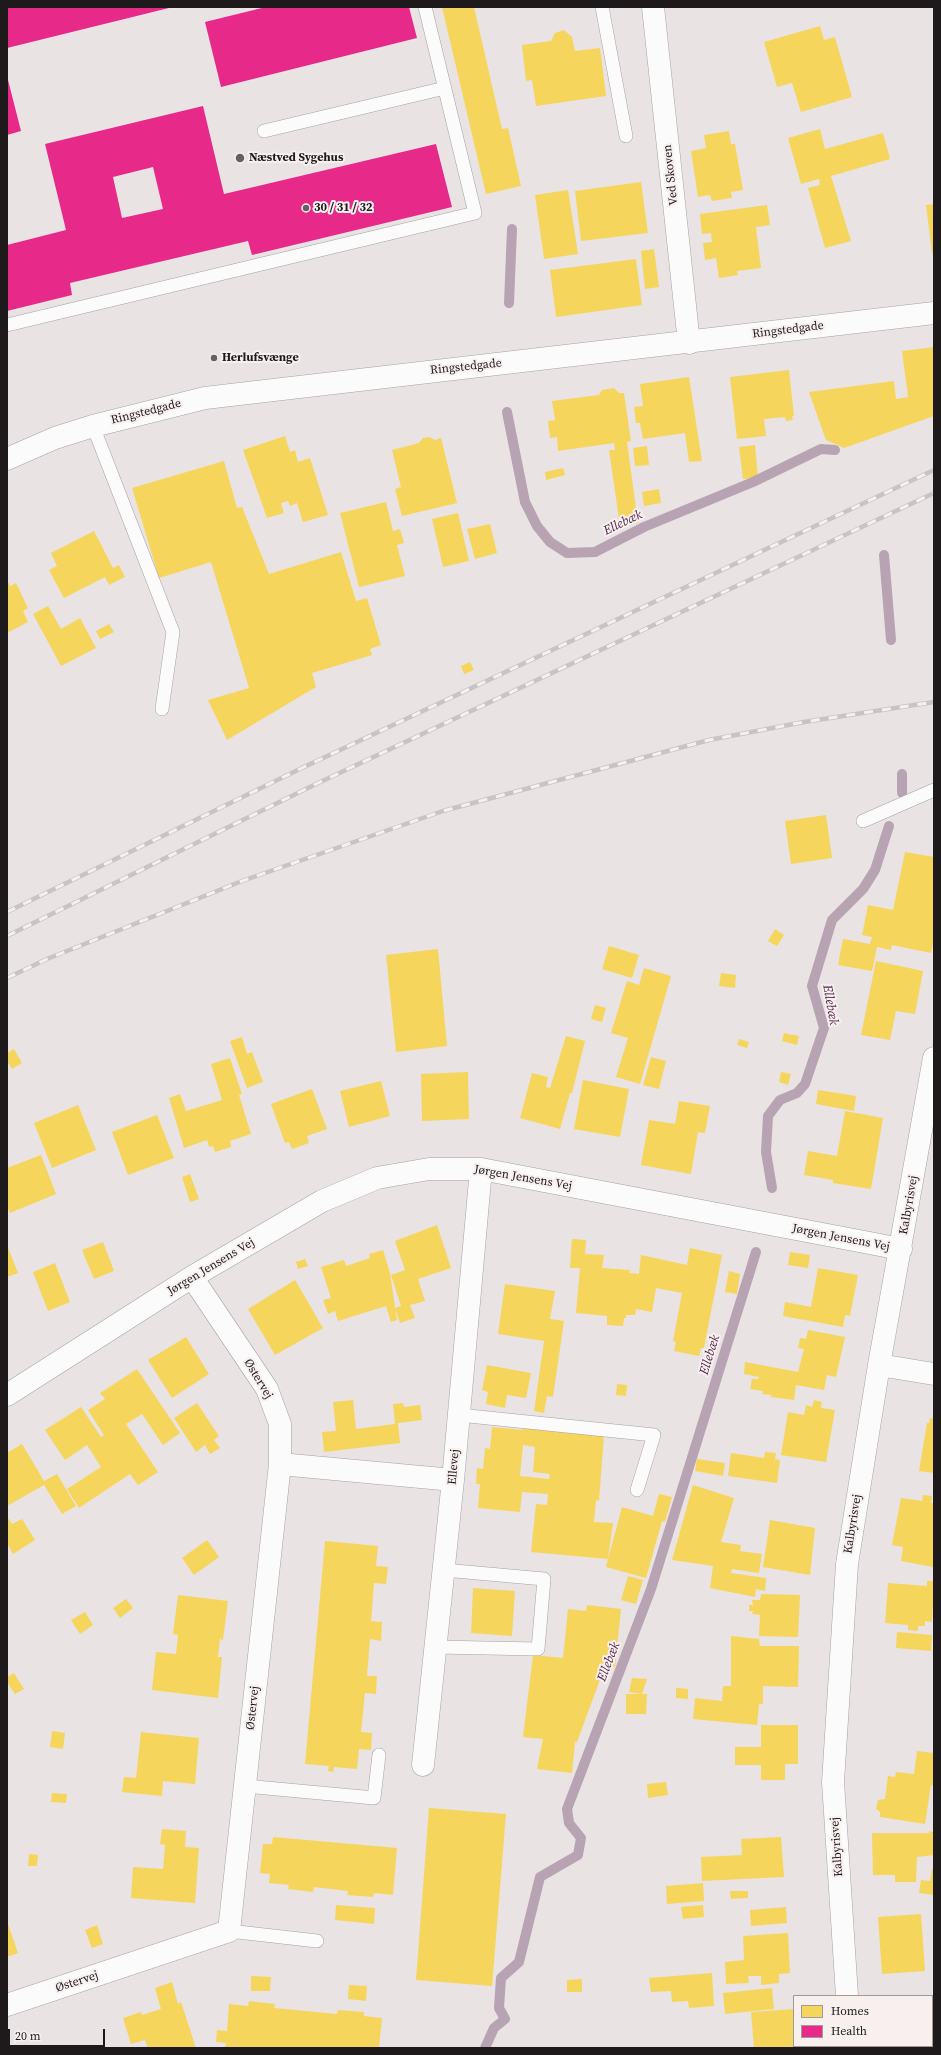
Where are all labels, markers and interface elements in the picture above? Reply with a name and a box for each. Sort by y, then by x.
street label: Ved Skoven [661,144,681,206]
place label: Næstved Sygehus [249,151,343,165]
marker: Næstved Sygehus [234,152,246,164]
place label: 30 / 31 / 32 [314,201,373,215]
marker: 30 / 31 / 32 [301,203,311,213]
street label: Ringstedgade [751,318,825,342]
place label: Herlufsvænge [222,351,299,365]
marker: Herlufsvænge [209,353,219,363]
street label: Ringstedgade [430,356,502,378]
street label: Ringstedgade [109,396,183,428]
water label: Ellebæk [601,507,645,539]
water label: Ellebæk [819,983,841,1027]
street label: Jørgen Jensens Vej [473,1162,573,1194]
street label: Kalbyrisvej [897,1174,921,1236]
street label: Jørgen Jensens Vej [791,1221,891,1255]
street label: Jørgen Jensens Vej [165,1235,257,1299]
water label: Ellebæk [697,1333,723,1377]
street label: Østervej [240,1356,276,1402]
street label: Ellevej [445,1449,463,1485]
street label: Kalbyrisvej [841,1493,865,1555]
water label: Ellebæk [594,1640,624,1684]
street label: Østervej [244,1685,262,1731]
street label: Kalbyrisvej [828,1817,846,1877]
street label: Østervej [54,1968,100,1996]
legend [793,1995,933,2047]
text: Homes [831,2003,869,2019]
scale bar [10,2021,107,2047]
text: Health [831,2023,867,2039]
text: 20 m [15,2028,41,2044]

